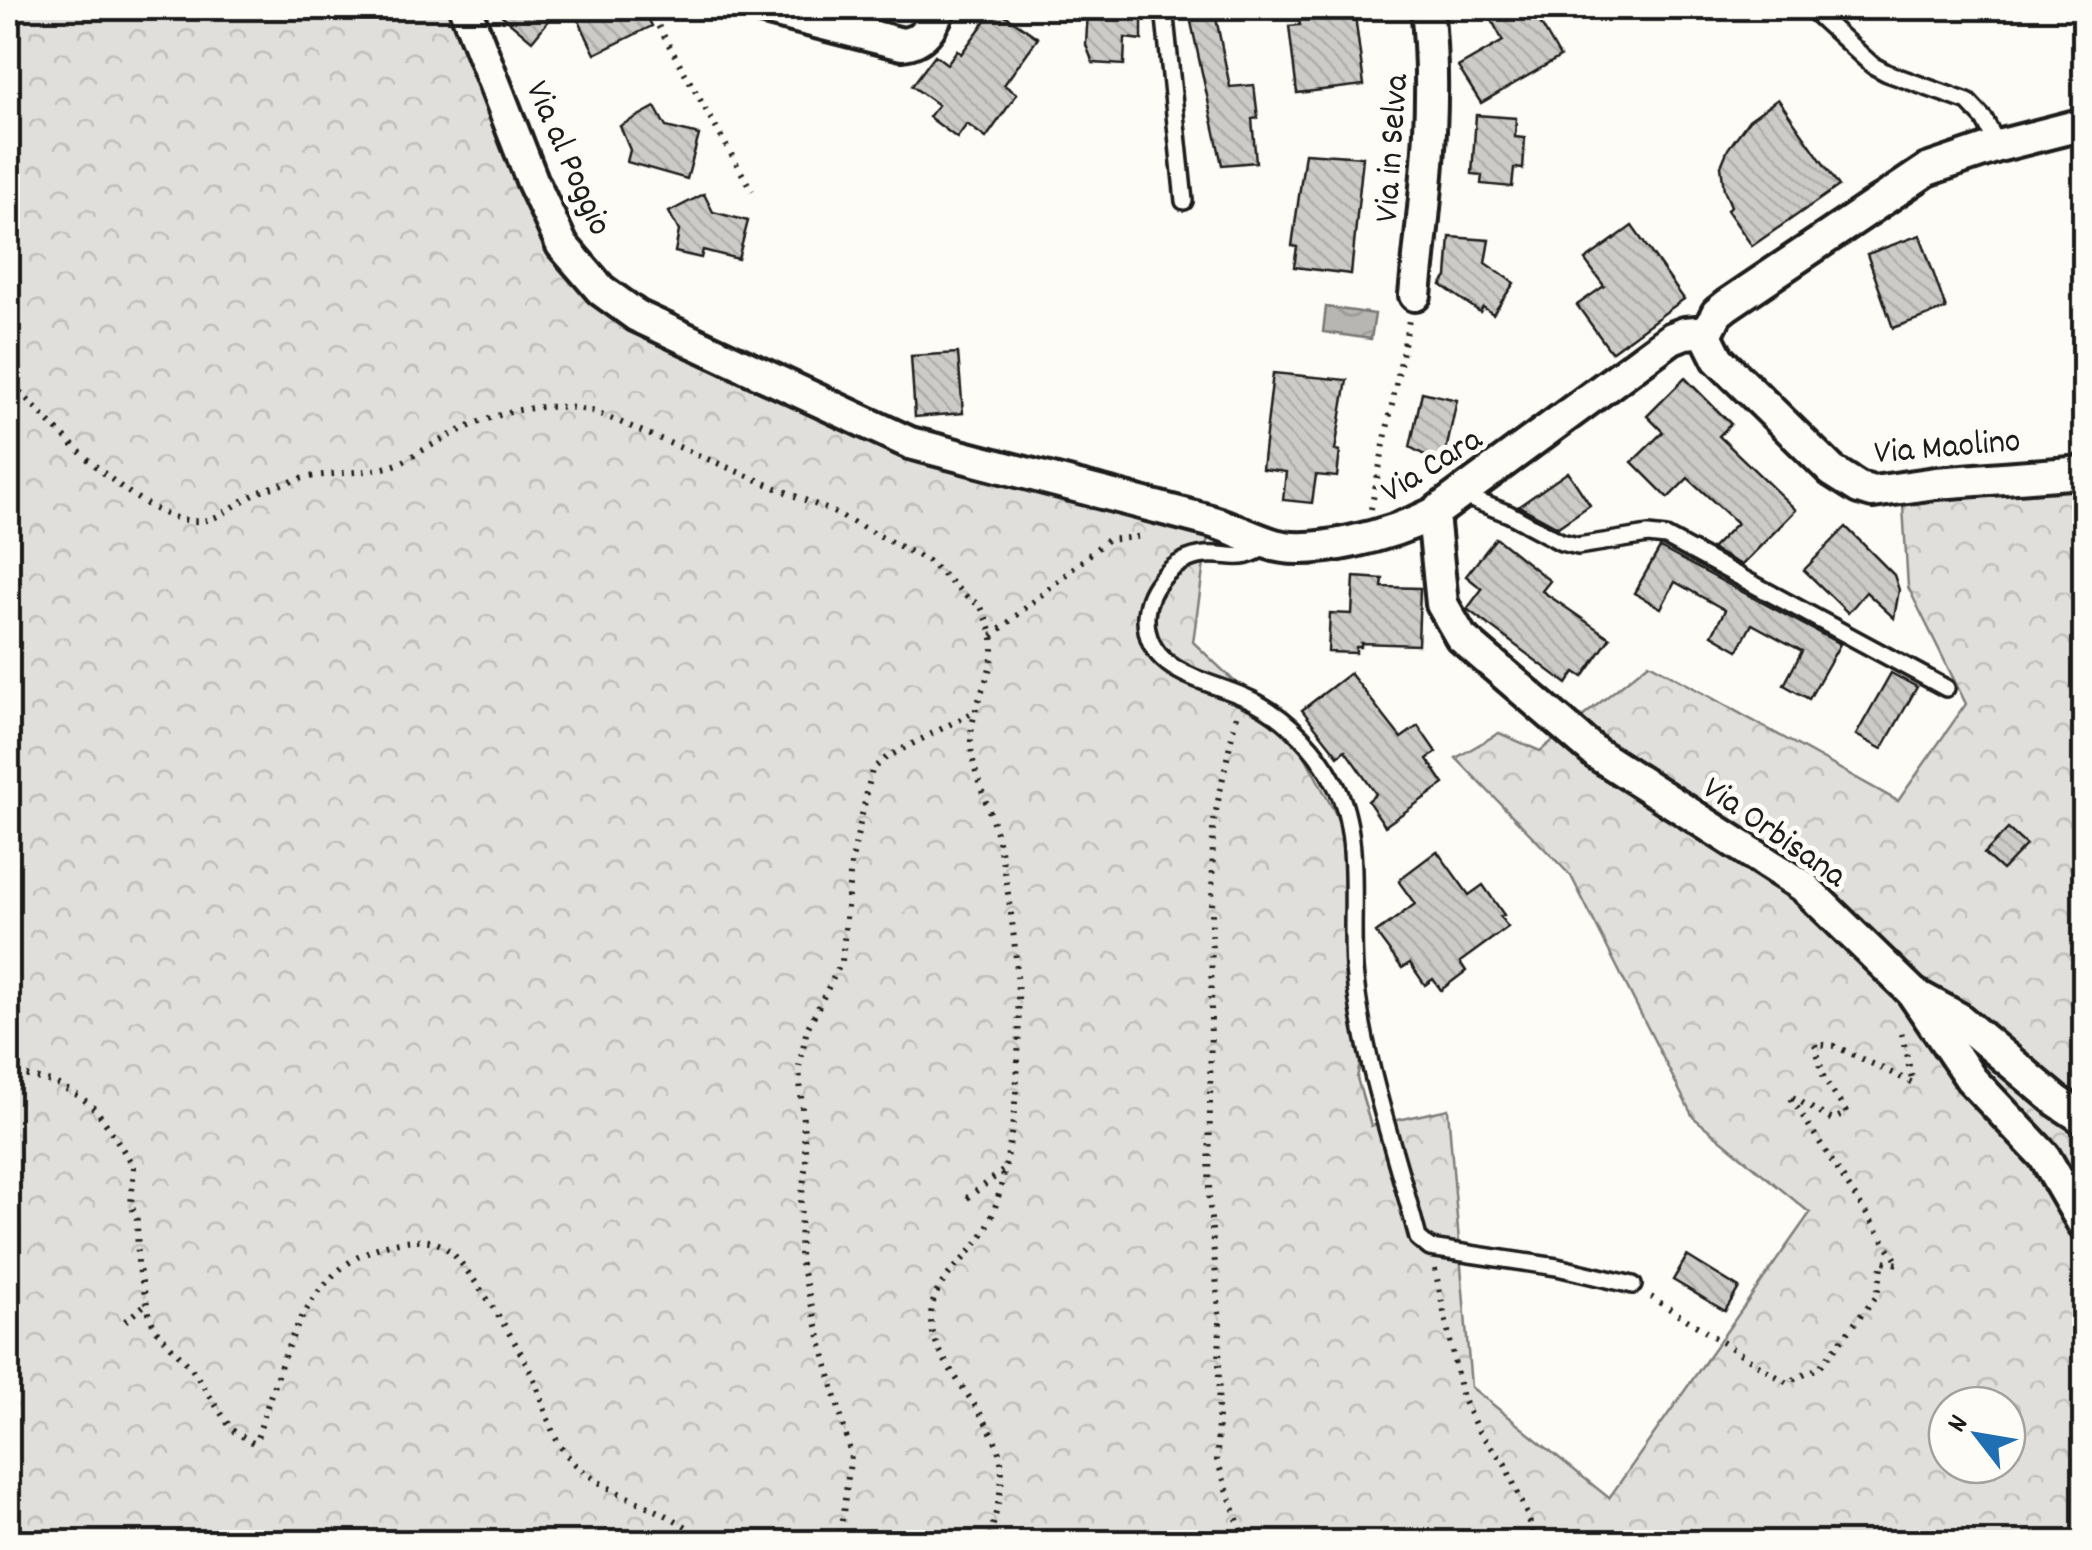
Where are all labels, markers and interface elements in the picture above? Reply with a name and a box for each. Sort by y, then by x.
street label: Via in Selva [1364,72,1424,224]
street label: Via al Poggio [510,74,623,244]
street label: Via Cara [1372,416,1493,518]
street label: Via Maolino [1872,418,2023,480]
street label: Via Orbisana [1691,766,1856,903]
north arrow [1927,1385,2027,1485]
text: N [1939,1408,1981,1441]

